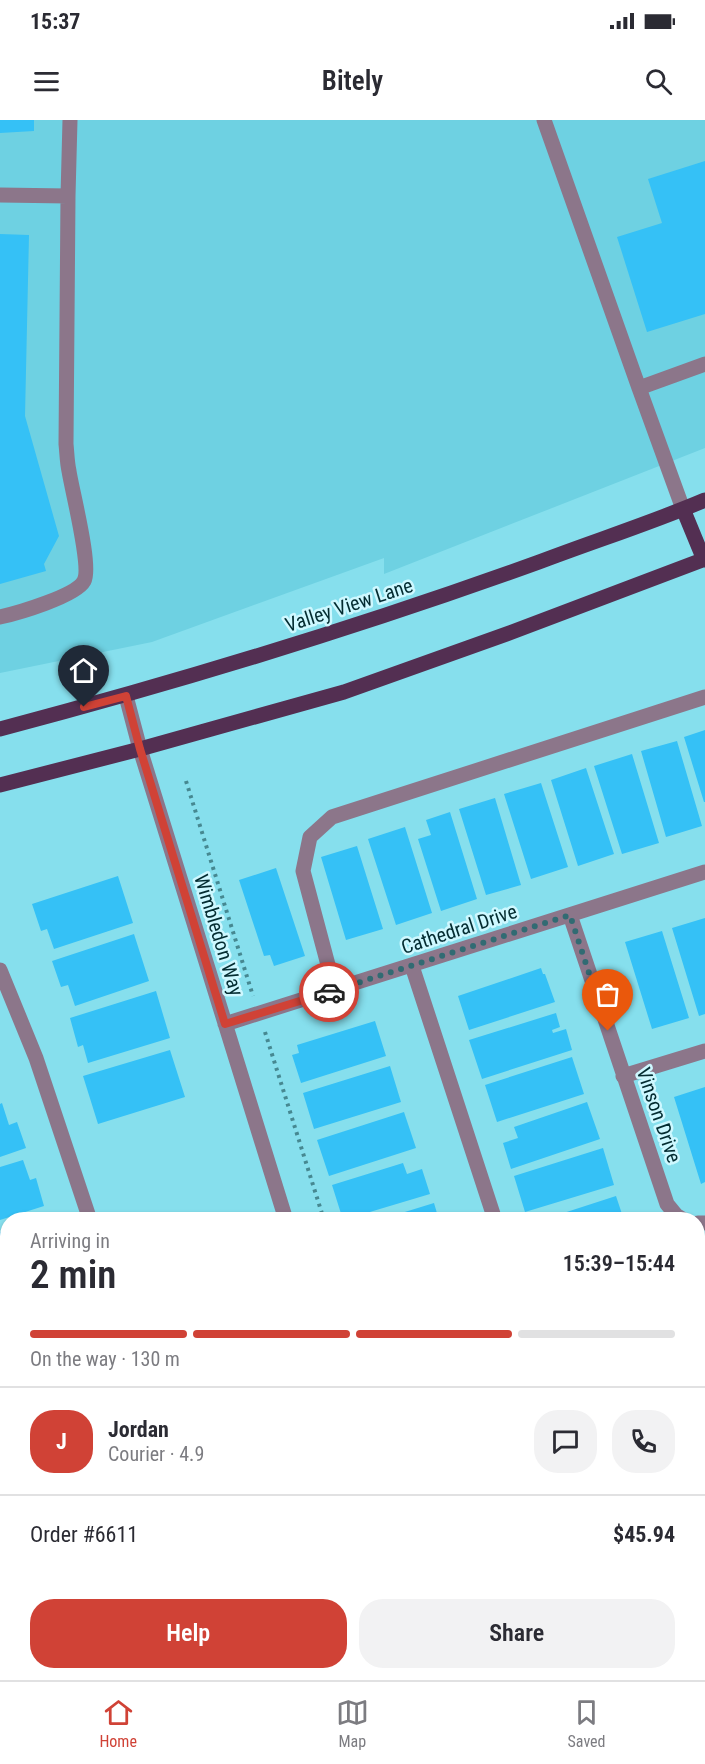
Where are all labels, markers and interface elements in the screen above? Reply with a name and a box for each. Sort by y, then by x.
text: 15:37 [30,9,81,34]
icon: menu [30,65,63,98]
text: Bitely [322,65,383,97]
icon: search [642,65,675,98]
street label: Valley View Lane [282,573,416,637]
pin [58,645,109,707]
icon: home [67,654,100,687]
street label: Wimbledon Way [189,871,249,999]
street label: Cathedral Drive [398,899,520,959]
courier [299,962,359,1022]
pin [582,969,633,1031]
icon: car [313,976,346,1009]
icon: bag [591,978,624,1011]
street label: Vinson Drive [632,1064,686,1166]
text: Arriving in [30,1229,110,1253]
text: 15:39–15:44 [563,1251,675,1276]
text: 2 min [30,1252,116,1298]
text: On the way · 130 m [30,1347,180,1371]
button: chat [534,1410,597,1473]
button: phone [612,1410,675,1473]
text: Jordan [108,1417,169,1442]
text: J [56,1429,67,1454]
text: Courier · 4.9 [108,1442,204,1466]
text: Order #6611 [30,1522,138,1547]
text: $45.94 [613,1522,675,1547]
button: Help [30,1599,347,1668]
button: Share [359,1599,675,1668]
tab: Home [99,1696,137,1751]
tab: Map [336,1696,369,1751]
tab: Saved [568,1696,606,1751]

